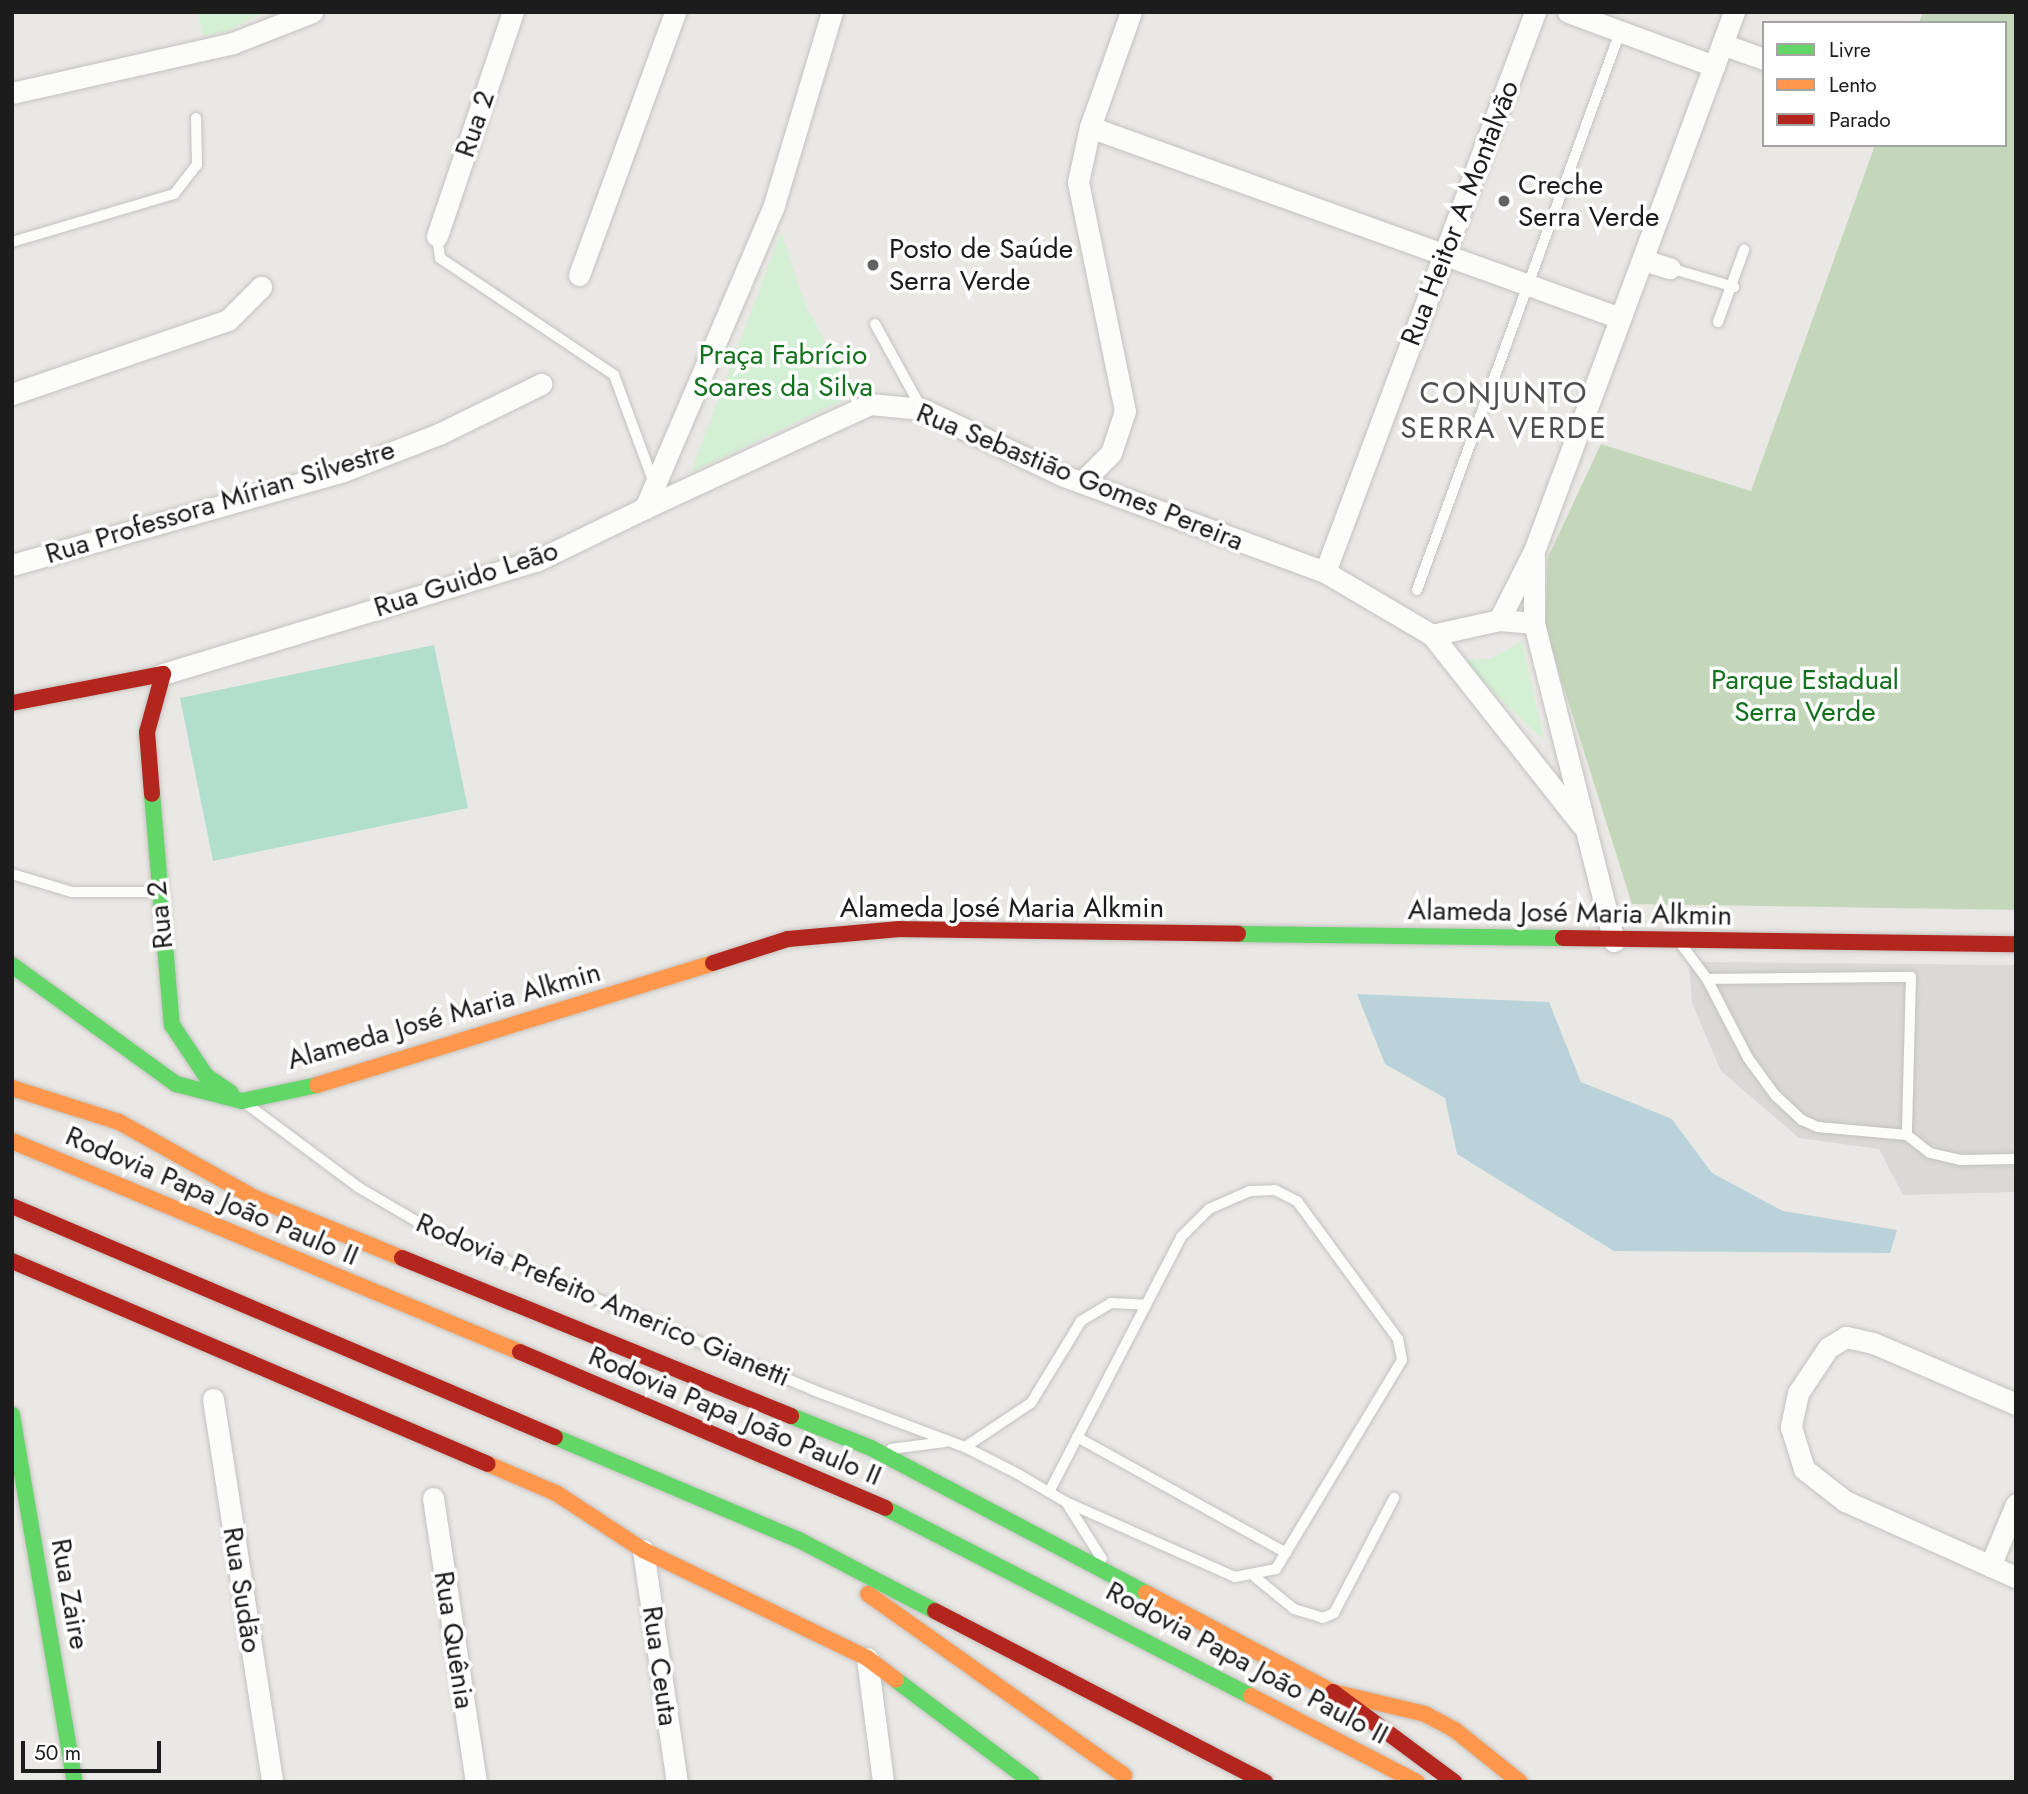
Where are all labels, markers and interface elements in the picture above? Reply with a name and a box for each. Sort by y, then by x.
legend [1762,21,2007,147]
text: Livre [1829,35,1871,65]
text: Lento [1829,70,1877,100]
street label: Rua Heitor A Montalvão [1394,76,1526,350]
street label: Rua 2 [448,86,502,162]
text: Parado [1829,105,1891,135]
place label: Creche Serra Verde [1518,168,1659,234]
marker: Creche Serra Verde [1496,193,1512,209]
place label: Posto de Saúde Serra Verde [889,232,1073,298]
marker: Posto de Saúde Serra Verde [863,255,883,275]
park label: Praça Fabrício Soares da Silva [693,338,873,404]
district label: CONJUNTO SERRA VERDE [1402,375,1606,446]
street label: Rua Sebastião Gomes Pereira [912,396,1248,558]
street label: Rua Professora Mírian Silvestre [41,433,399,571]
street label: Rua Guido Leão [370,533,562,625]
park label: Parque Estadual Serra Verde [1711,663,1899,729]
street label: Rua 2 [140,879,180,951]
street label: Alameda José Maria Alkmin [840,891,1164,925]
street label: Alameda José Maria Alkmin [1407,893,1733,933]
street label: Alameda José Maria Alkmin [283,955,605,1077]
street label: Rodovia Papa João Paulo II [61,1119,363,1273]
street label: Rodovia Prefeito Americo Gianetti [411,1206,795,1394]
street label: Rodovia Papa João Paulo II [584,1339,886,1493]
street label: Rua Sudão [215,1525,269,1655]
street label: Rua Zaire [44,1536,96,1652]
street label: Rua Quênia [427,1569,481,1711]
street label: Rodovia Papa João Paulo II [1100,1574,1394,1752]
street label: Rua Ceuta [635,1604,685,1728]
scale bar [24,1728,164,1772]
text: 50 m [34,1738,81,1768]

